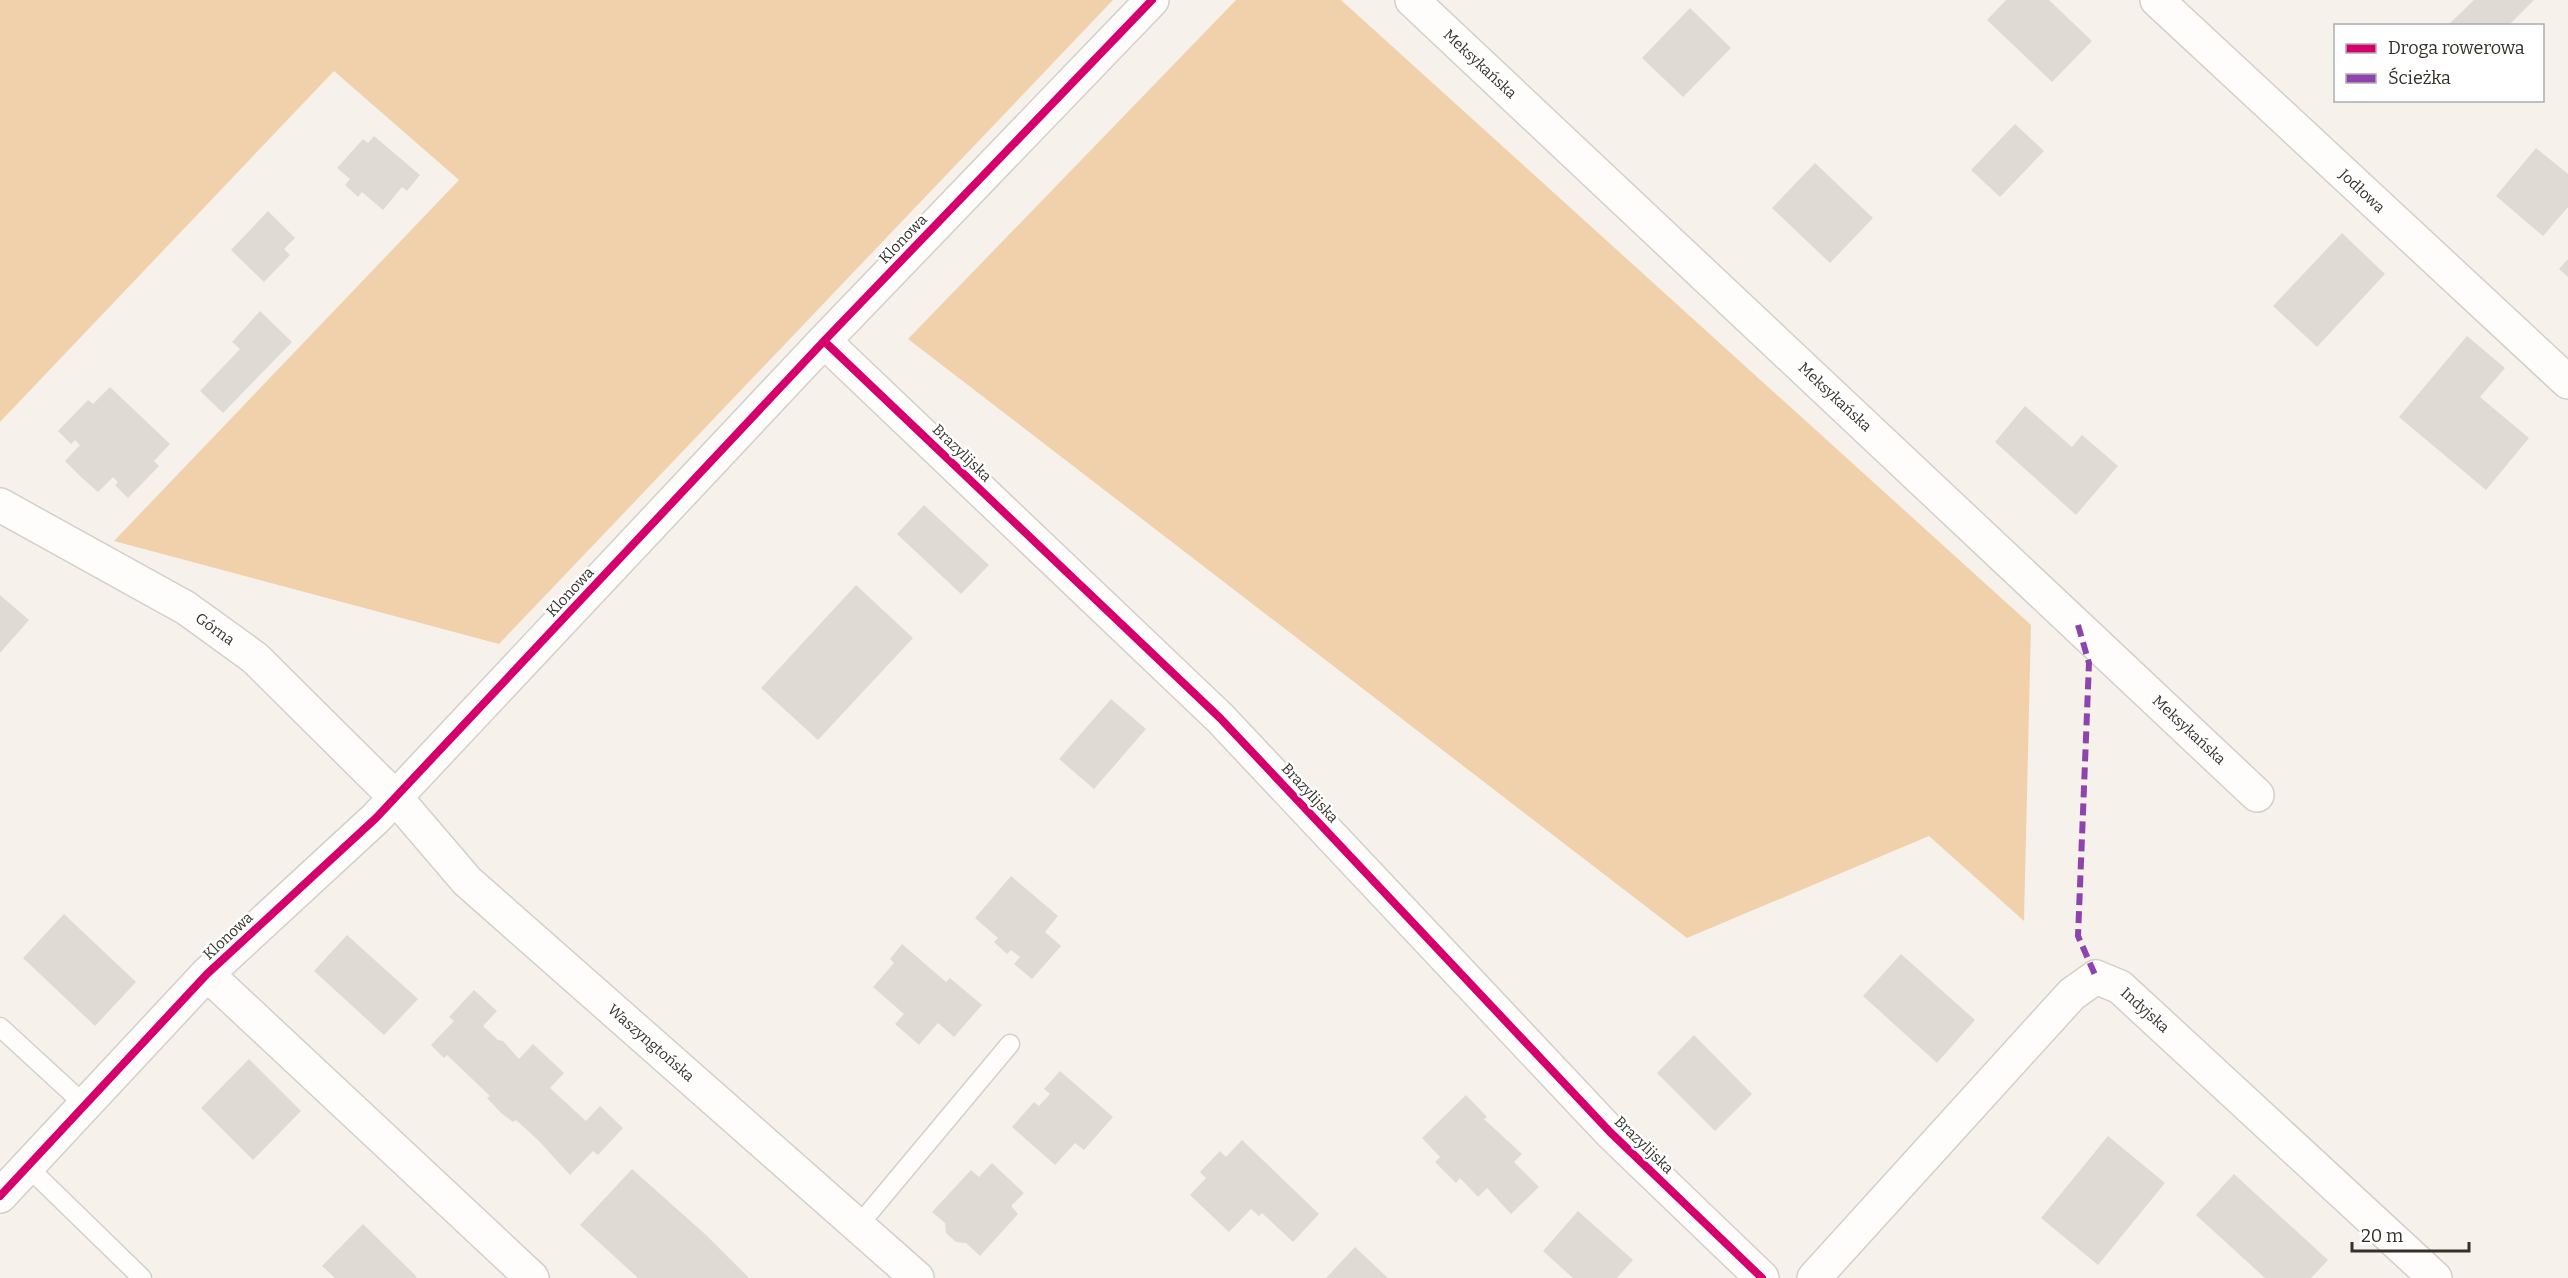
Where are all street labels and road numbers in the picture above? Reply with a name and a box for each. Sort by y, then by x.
street label: Meksykańska [1440,26,1520,102]
street label: Jodłowa [2335,165,2388,217]
street label: Klonowa [875,211,931,267]
street label: Meksykańska [1795,359,1875,435]
street label: Brazylijska [929,421,995,485]
street label: Klonowa [543,563,597,621]
street label: Górna [192,609,238,649]
street label: Meksykańska [2149,692,2229,768]
street label: Brazylijska [1278,759,1342,827]
street label: Klonowa [199,909,257,963]
street label: Indyjska [2117,984,2173,1036]
street label: Waszyngtońska [604,1000,698,1086]
street label: Brazylijska [1611,1113,1677,1177]

